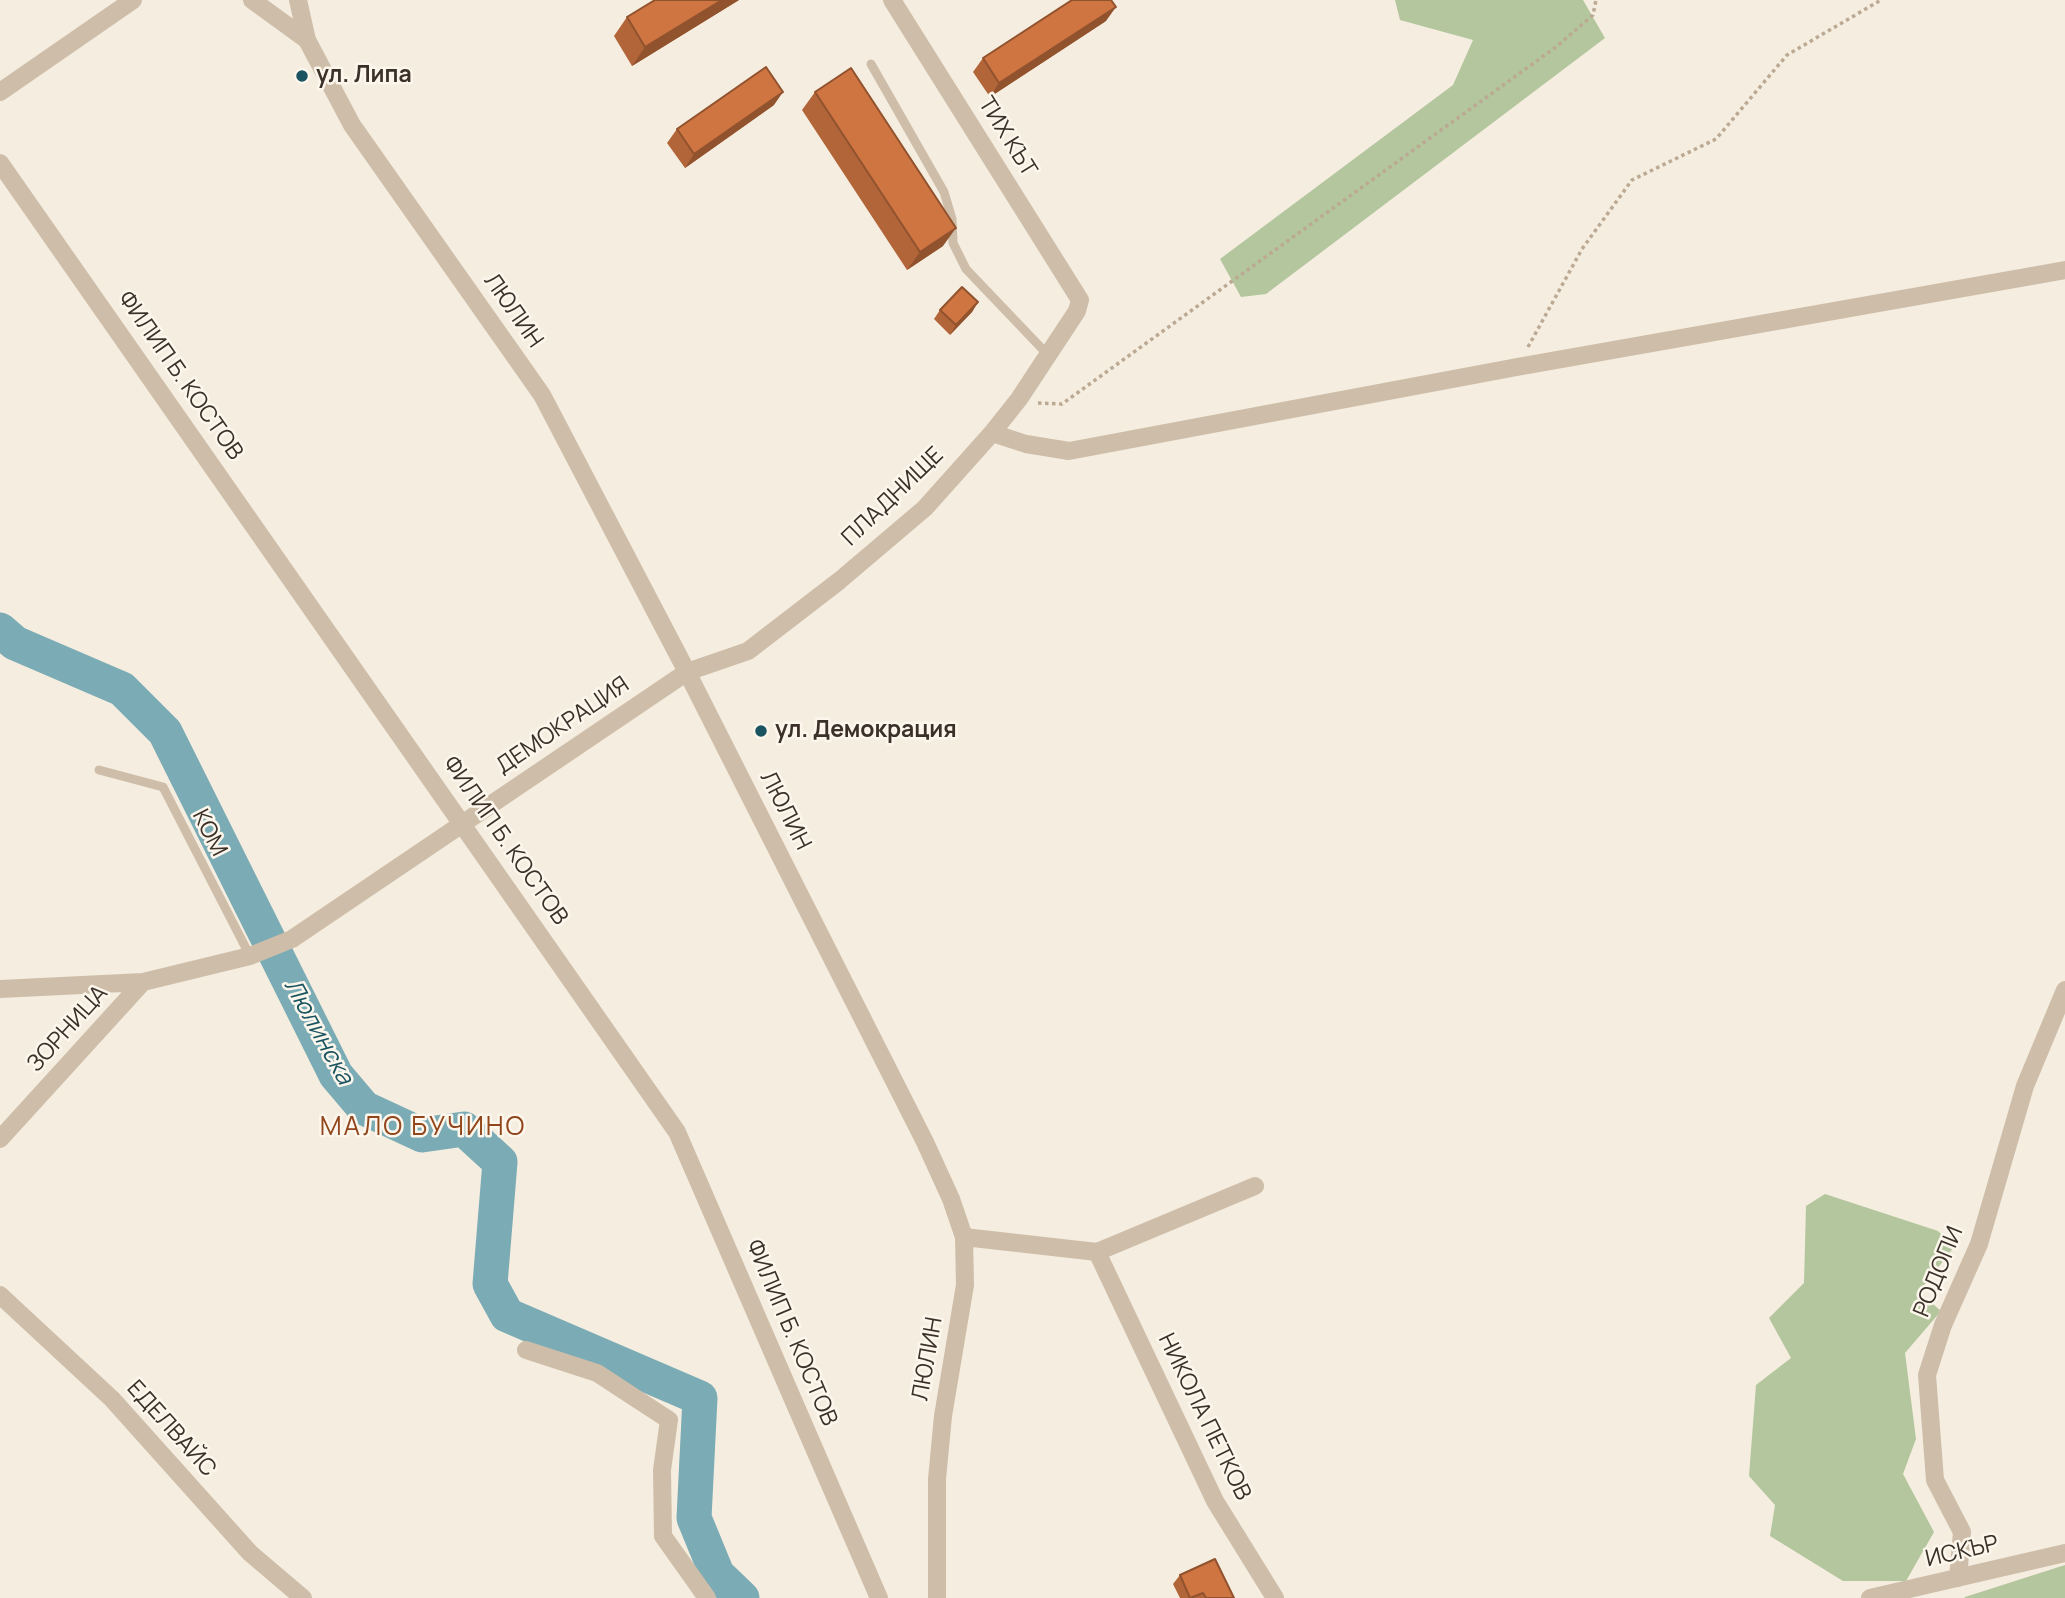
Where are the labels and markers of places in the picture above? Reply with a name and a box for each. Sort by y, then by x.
place label: ул. Липа [316,62,412,90]
marker: ул. Липа [294,68,310,84]
place label: ул. Демокрация [775,717,957,745]
marker: ул. Демокрация [753,723,769,739]

